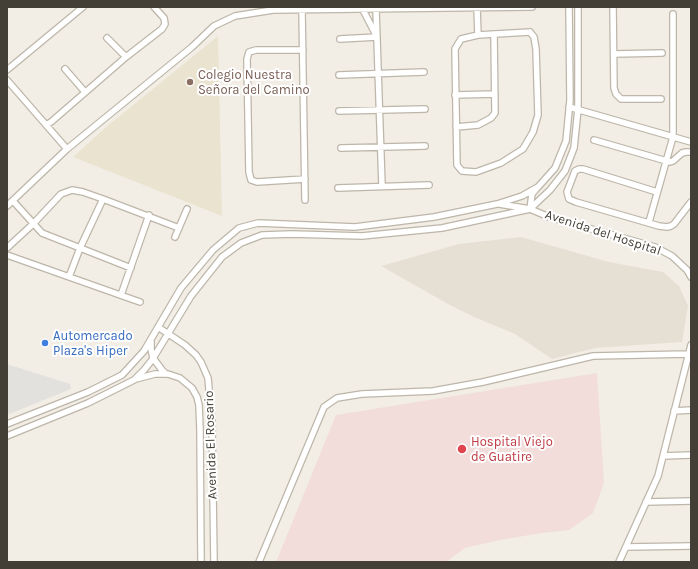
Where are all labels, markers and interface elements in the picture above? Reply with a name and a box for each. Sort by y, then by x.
place label: Colegio Nuestra Señora del Camino [198,67,310,98]
marker: Colegio Nuestra Señora del Camino [185,77,195,87]
street label: Avenida del Hospital [543,207,663,259]
place label: Automercado Plaza's Hiper [53,328,133,359]
marker: Automercado Plaza's Hiper [40,338,50,348]
street label: Avenida El Rosario [201,390,221,500]
place label: Hospital Viejo de Guatire [471,434,553,465]
marker: Hospital Viejo de Guatire [456,443,468,455]

